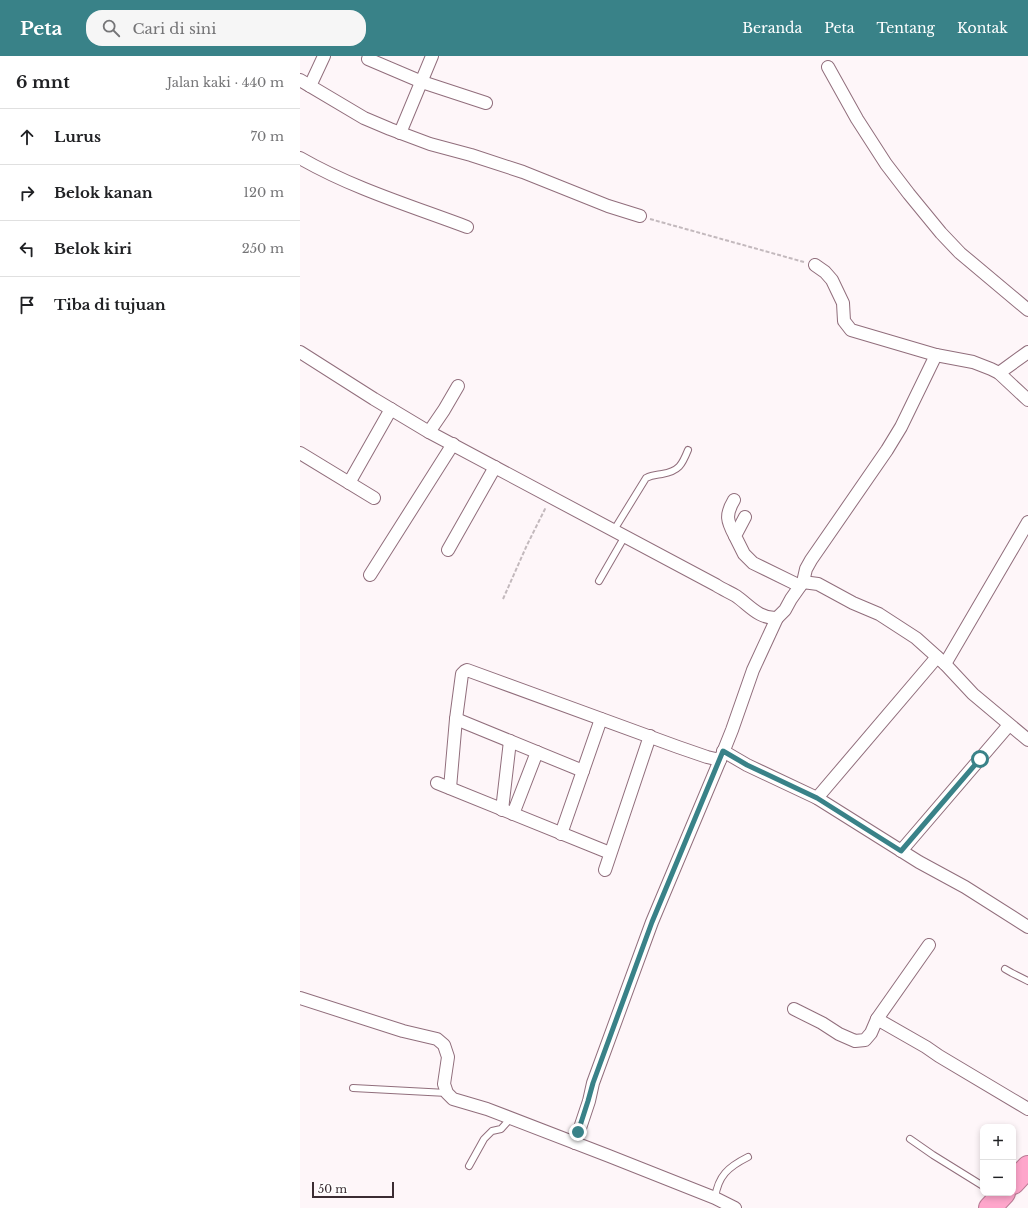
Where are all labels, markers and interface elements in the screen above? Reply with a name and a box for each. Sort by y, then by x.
search box [86,10,366,46]
text: Peta [20,17,62,40]
icon: search [100,17,122,39]
text: Cari di sini [132,19,216,38]
text: Beranda [742,19,802,37]
text: Peta [824,19,855,37]
text: Tentang [877,19,935,37]
text: Kontak [957,19,1008,37]
text: 6 mnt [16,72,70,93]
text: Jalan kaki · 440 m [167,74,284,91]
icon: ahead [16,126,38,148]
text: Lurus [54,127,101,146]
text: 70 m [251,128,284,145]
icon: right [16,182,38,204]
text: Belok kanan [54,183,153,202]
text: 120 m [243,184,284,201]
icon: left [16,238,38,260]
text: Belok kiri [54,239,132,258]
text: 250 m [242,240,284,257]
icon: arrive [16,294,38,316]
text: Tiba di tujuan [54,295,166,314]
route start [971,750,989,768]
route end [569,1123,587,1141]
map controls [980,1124,1016,1196]
button: + [980,1124,1016,1160]
button: − [980,1160,1016,1196]
scale bar [312,1180,394,1199]
text: 50 m [318,1182,347,1196]

